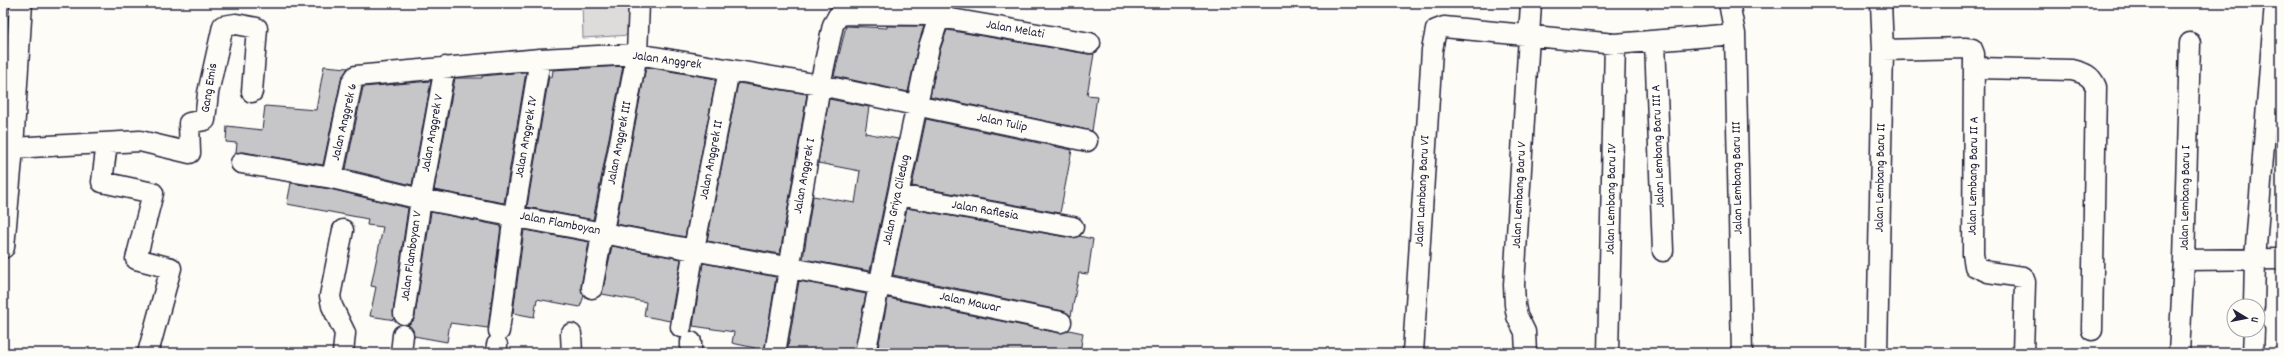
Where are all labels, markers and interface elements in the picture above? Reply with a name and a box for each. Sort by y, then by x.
street label: Jalan Melati [984,16,1046,45]
street label: Jalan Anggrek [631,47,703,75]
street label: Gang Emis [197,62,223,114]
street label: Jalan Anggrek 6 [327,82,363,162]
street label: Jalan Lembang Baru III A [1647,84,1671,208]
street label: Jalan Anggrek V [417,92,449,173]
street label: Jalan Anggrek IV [510,94,544,179]
street label: Jalan Anggrek III [603,100,637,186]
street label: Jalan Tulip [975,108,1029,138]
street label: Jalan Lembang Baru II A [1963,116,1985,236]
street label: Jalan Anggrek II [695,119,729,201]
street label: Jalan Lembang Baru III [1728,121,1748,235]
street label: Jalan Lembang Baru II [1871,123,1891,233]
street label: Jalan Lambang Baru VI [1411,135,1435,247]
street label: Jalan Anggrek I [789,137,821,215]
street label: Jalan Lembang Baru V [1508,140,1532,249]
street label: Jalan Lembang Baru IV [1602,142,1622,255]
street label: Jalan Lembang Baru I [2176,145,2196,251]
street label: Jalan Griya Ciledug [878,153,916,247]
street label: Jalan Raflesia [950,196,1021,226]
street label: Jalan Flamboyan [518,207,602,241]
street label: Jalan Flamboyan V [396,209,428,302]
street label: Jalan Mawar [938,287,1002,319]
north arrow [2226,298,2266,338]
text: U [2246,315,2262,323]

